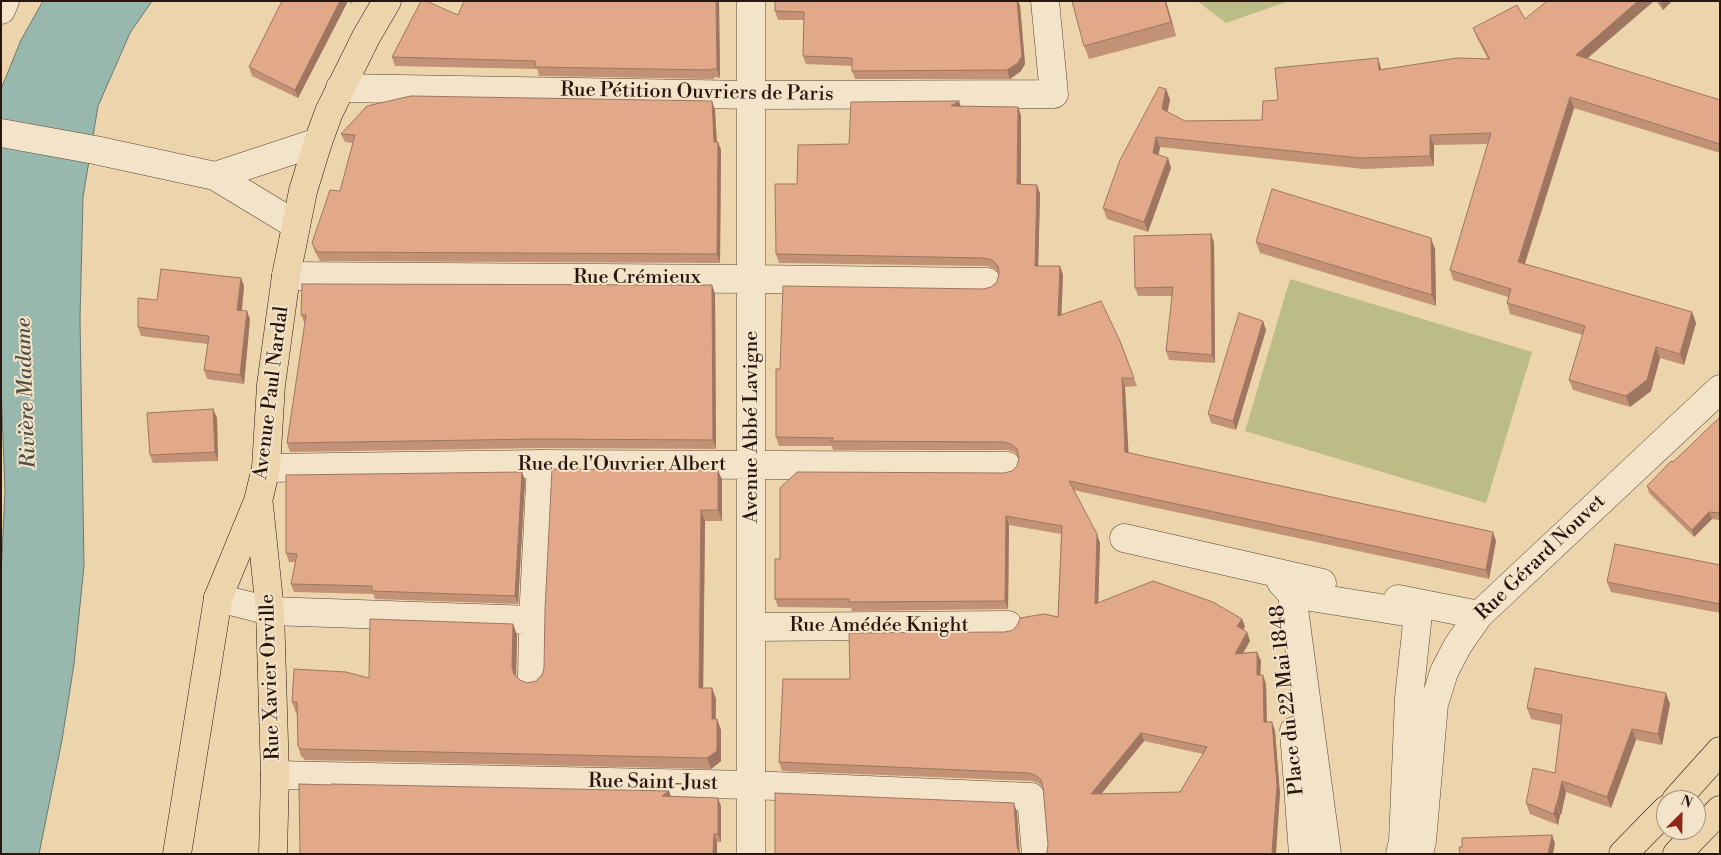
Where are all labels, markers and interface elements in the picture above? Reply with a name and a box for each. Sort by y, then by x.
street label: Rue Pétition Ouvriers de Paris [560,79,834,107]
street label: Rue Crémieux [573,266,701,290]
street label: Avenue Paul Nardal [249,305,295,481]
water label: Rivière Madame [12,317,42,469]
street label: Avenue Abbé Lavigne [740,331,764,523]
street label: Rue de l'Ouvrier Albert [518,453,726,477]
street label: Rue Gérard Nouvet [1471,490,1611,626]
street label: Rue Xavier Orville [256,593,286,761]
street label: Place du 22 Mai 1848 [1266,604,1310,796]
street label: Rue Amédée Knight [790,614,968,638]
street label: Rue Saint-Just [588,770,718,796]
north arrow [1656,790,1706,840]
text: N [1678,792,1695,813]

